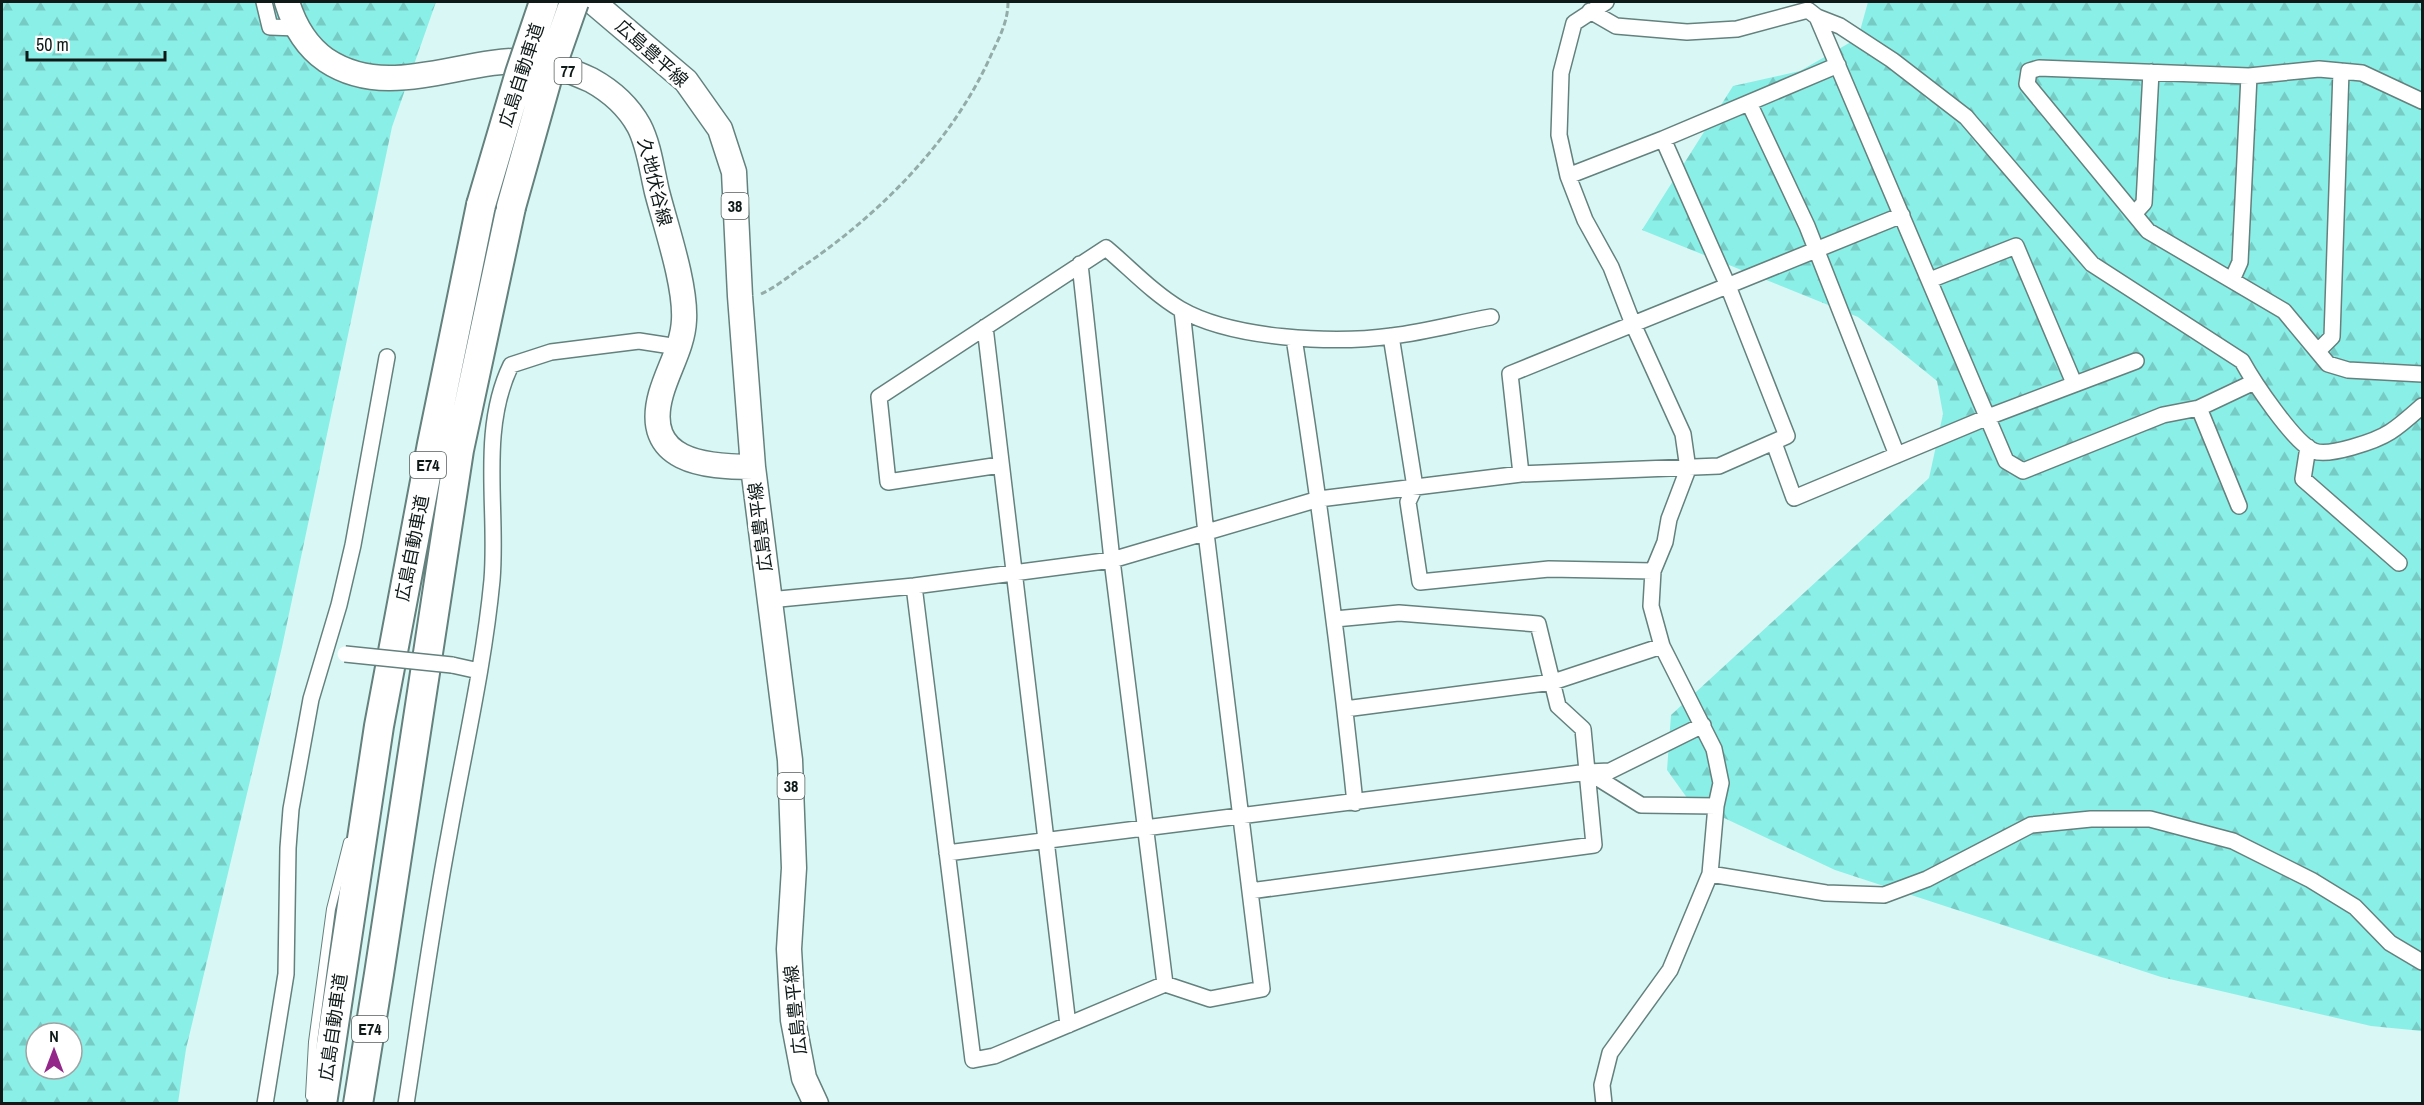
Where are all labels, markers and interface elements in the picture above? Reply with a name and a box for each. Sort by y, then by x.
street label: 広島豊平線 [610,14,694,92]
street label: 広島自動車道 [492,20,550,130]
scale bar [27,24,165,62]
text: 50 m [36,32,69,57]
road number: 77 [554,58,582,84]
street label: 久地伏谷線 [632,135,678,229]
road number: 38 [722,193,748,219]
road number: E74 [410,452,446,478]
street label: 広島豊平線 [742,481,778,573]
street label: 広島自動車道 [389,493,435,603]
road number: 38 [778,773,804,799]
street label: 広島豊平線 [778,964,812,1056]
street label: 広島自動車道 [313,972,353,1082]
road number: E74 [352,1016,388,1042]
north arrow [24,1021,84,1081]
text: N [49,1025,59,1047]

